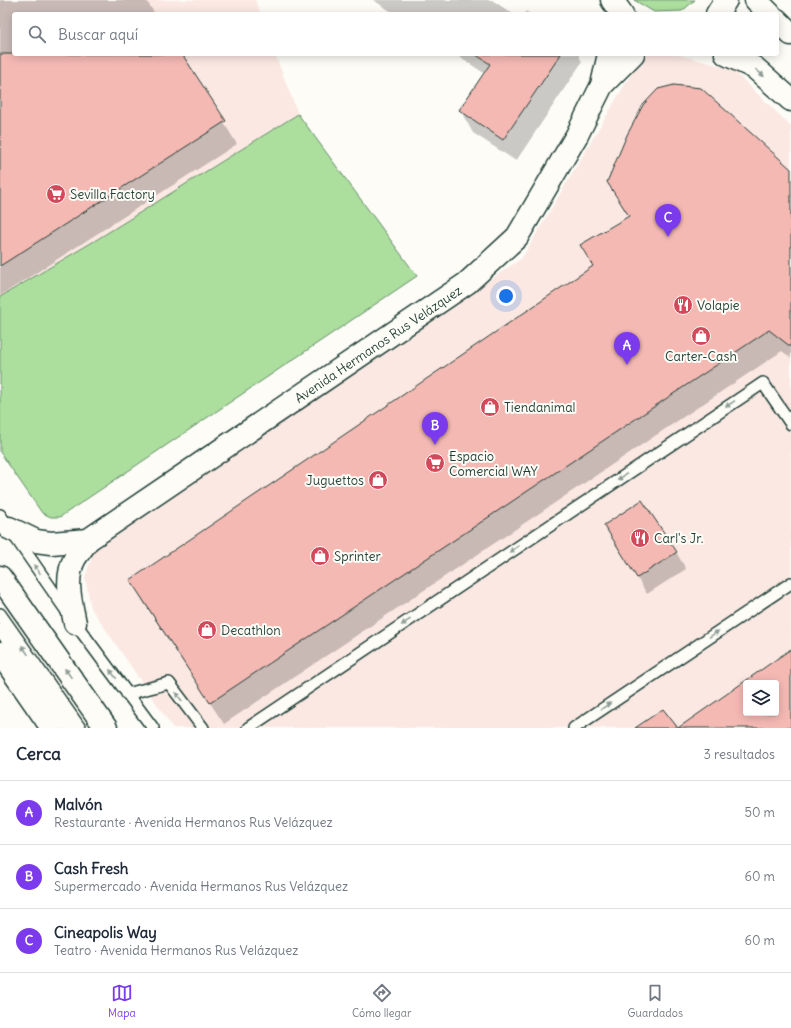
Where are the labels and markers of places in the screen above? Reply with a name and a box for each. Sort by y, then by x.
supermarket icon: Sevilla Factory [45,183,67,205]
place label: Sevilla Factory [70,186,155,203]
pin: C [655,204,681,237]
restaurant icon: Volapie [672,294,694,316]
place label: Volapie [697,297,740,314]
shop icon: Carter-Cash [690,325,712,347]
pin: A [614,332,640,365]
place label: Carter-Cash [665,348,737,365]
shop icon: Tiendanimal [479,396,501,418]
place label: Tiendanimal [504,399,576,416]
pin: B [422,412,448,445]
place label: Espacio Comercial WAY [449,448,538,480]
supermarket icon: Espacio Comercial WAY [424,452,446,474]
shop icon: Juguettos [367,469,389,491]
place label: Juguettos [306,472,364,489]
restaurant icon: Carl's Jr. [629,527,651,549]
place label: Carl's Jr. [654,530,703,547]
shop icon: Sprinter [309,545,331,567]
place label: Sprinter [334,548,382,565]
shop icon: Decathlon [196,619,218,641]
place label: Decathlon [221,622,281,639]

